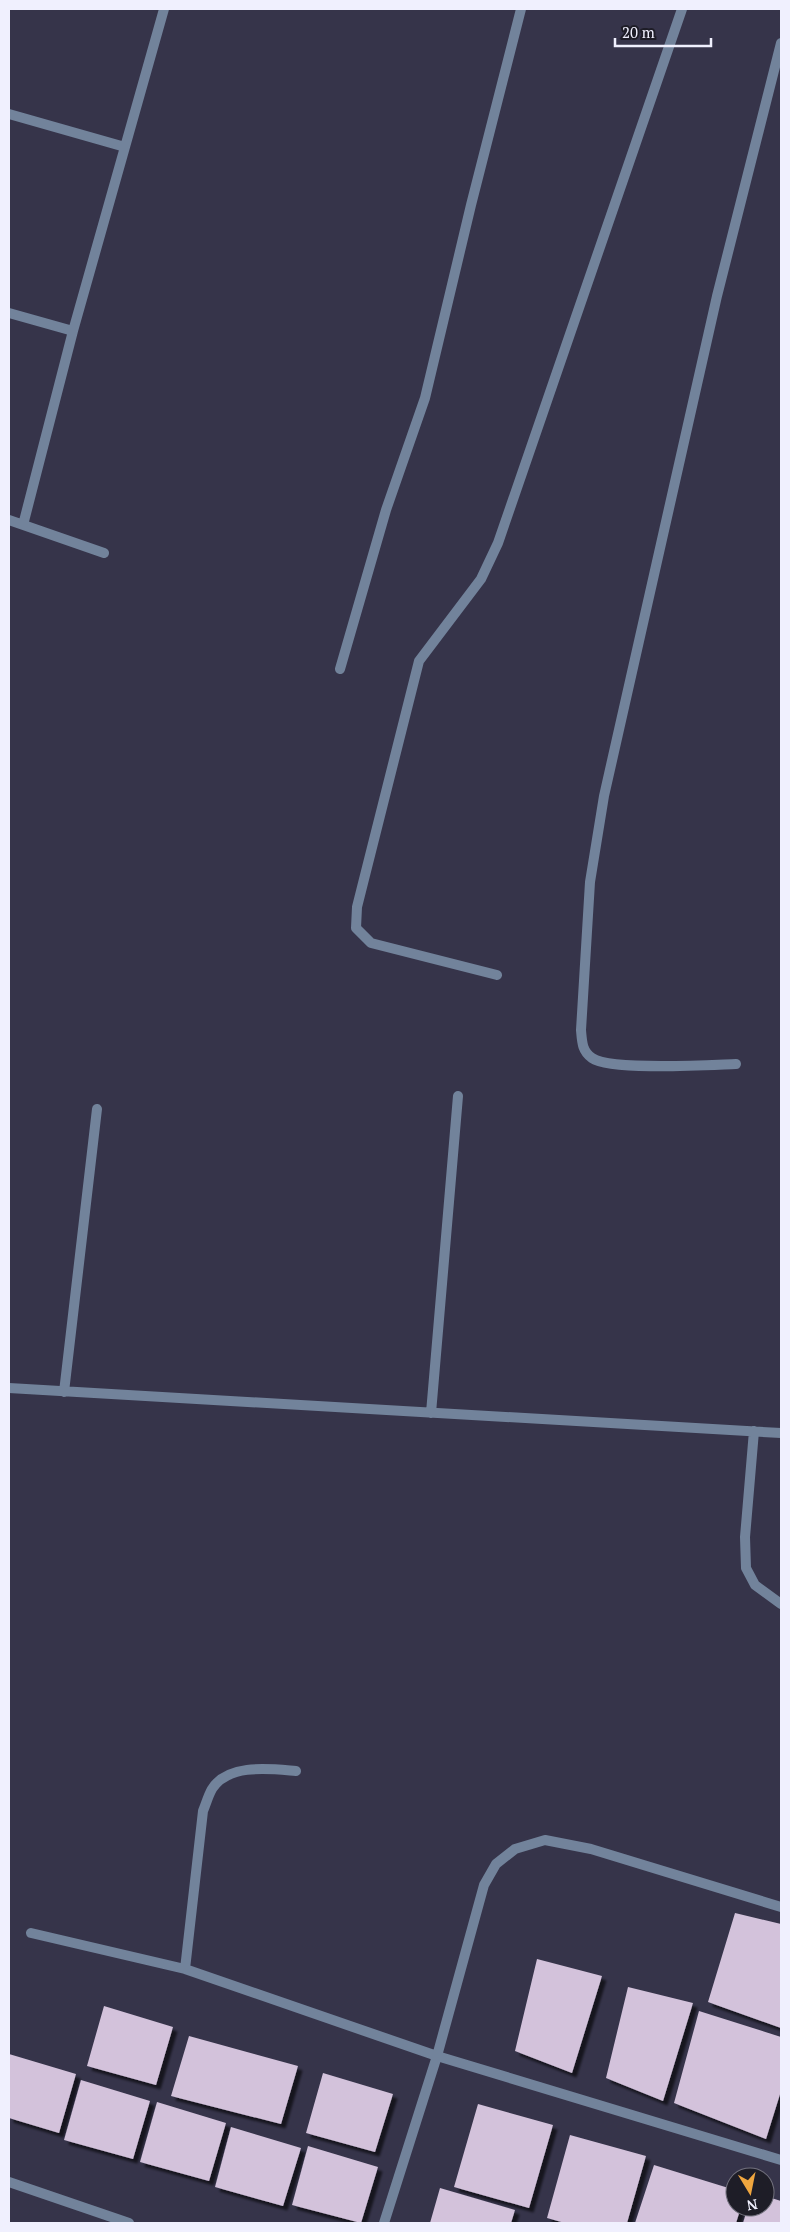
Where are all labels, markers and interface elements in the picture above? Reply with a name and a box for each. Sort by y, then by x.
scale bar [615,15,711,47]
text: 20 m [622,22,655,42]
north arrow [725,2167,775,2217]
text: N [745,2195,759,2216]

